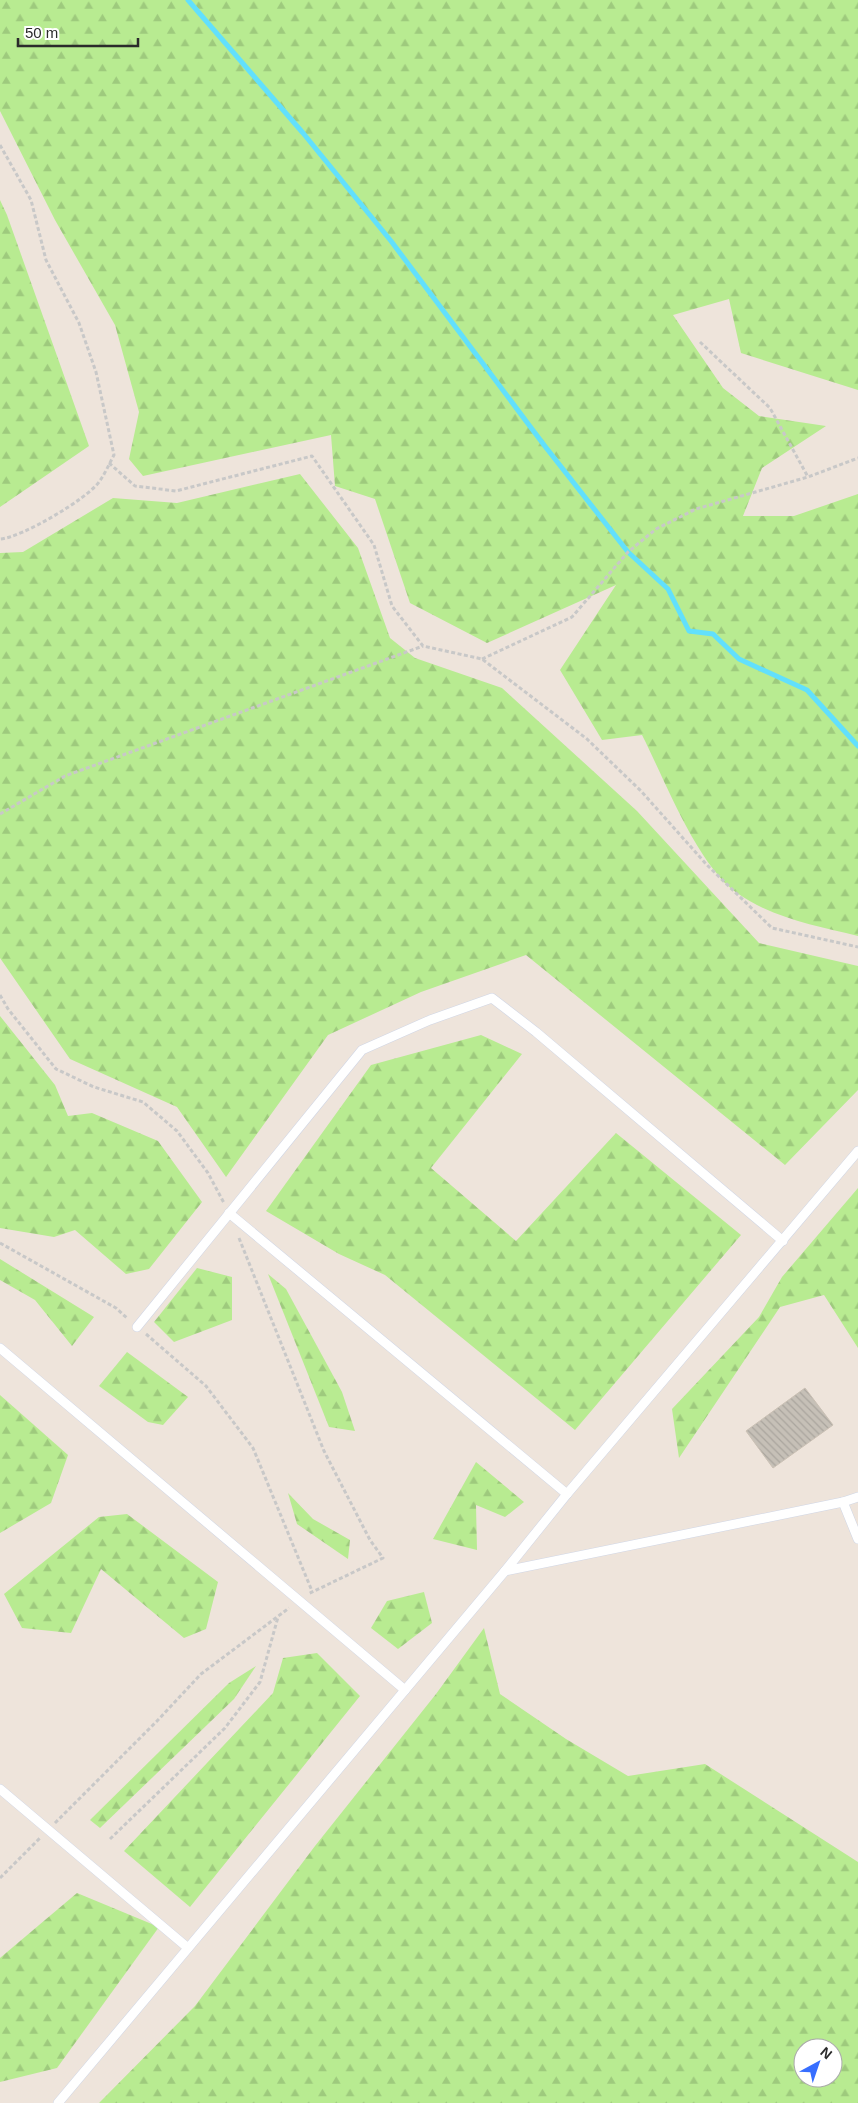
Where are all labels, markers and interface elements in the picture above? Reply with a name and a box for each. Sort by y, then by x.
scale bar [18,15,138,47]
text: 50 m [25,24,58,41]
north arrow [793,2038,843,2088]
text: N [817,2044,835,2062]

